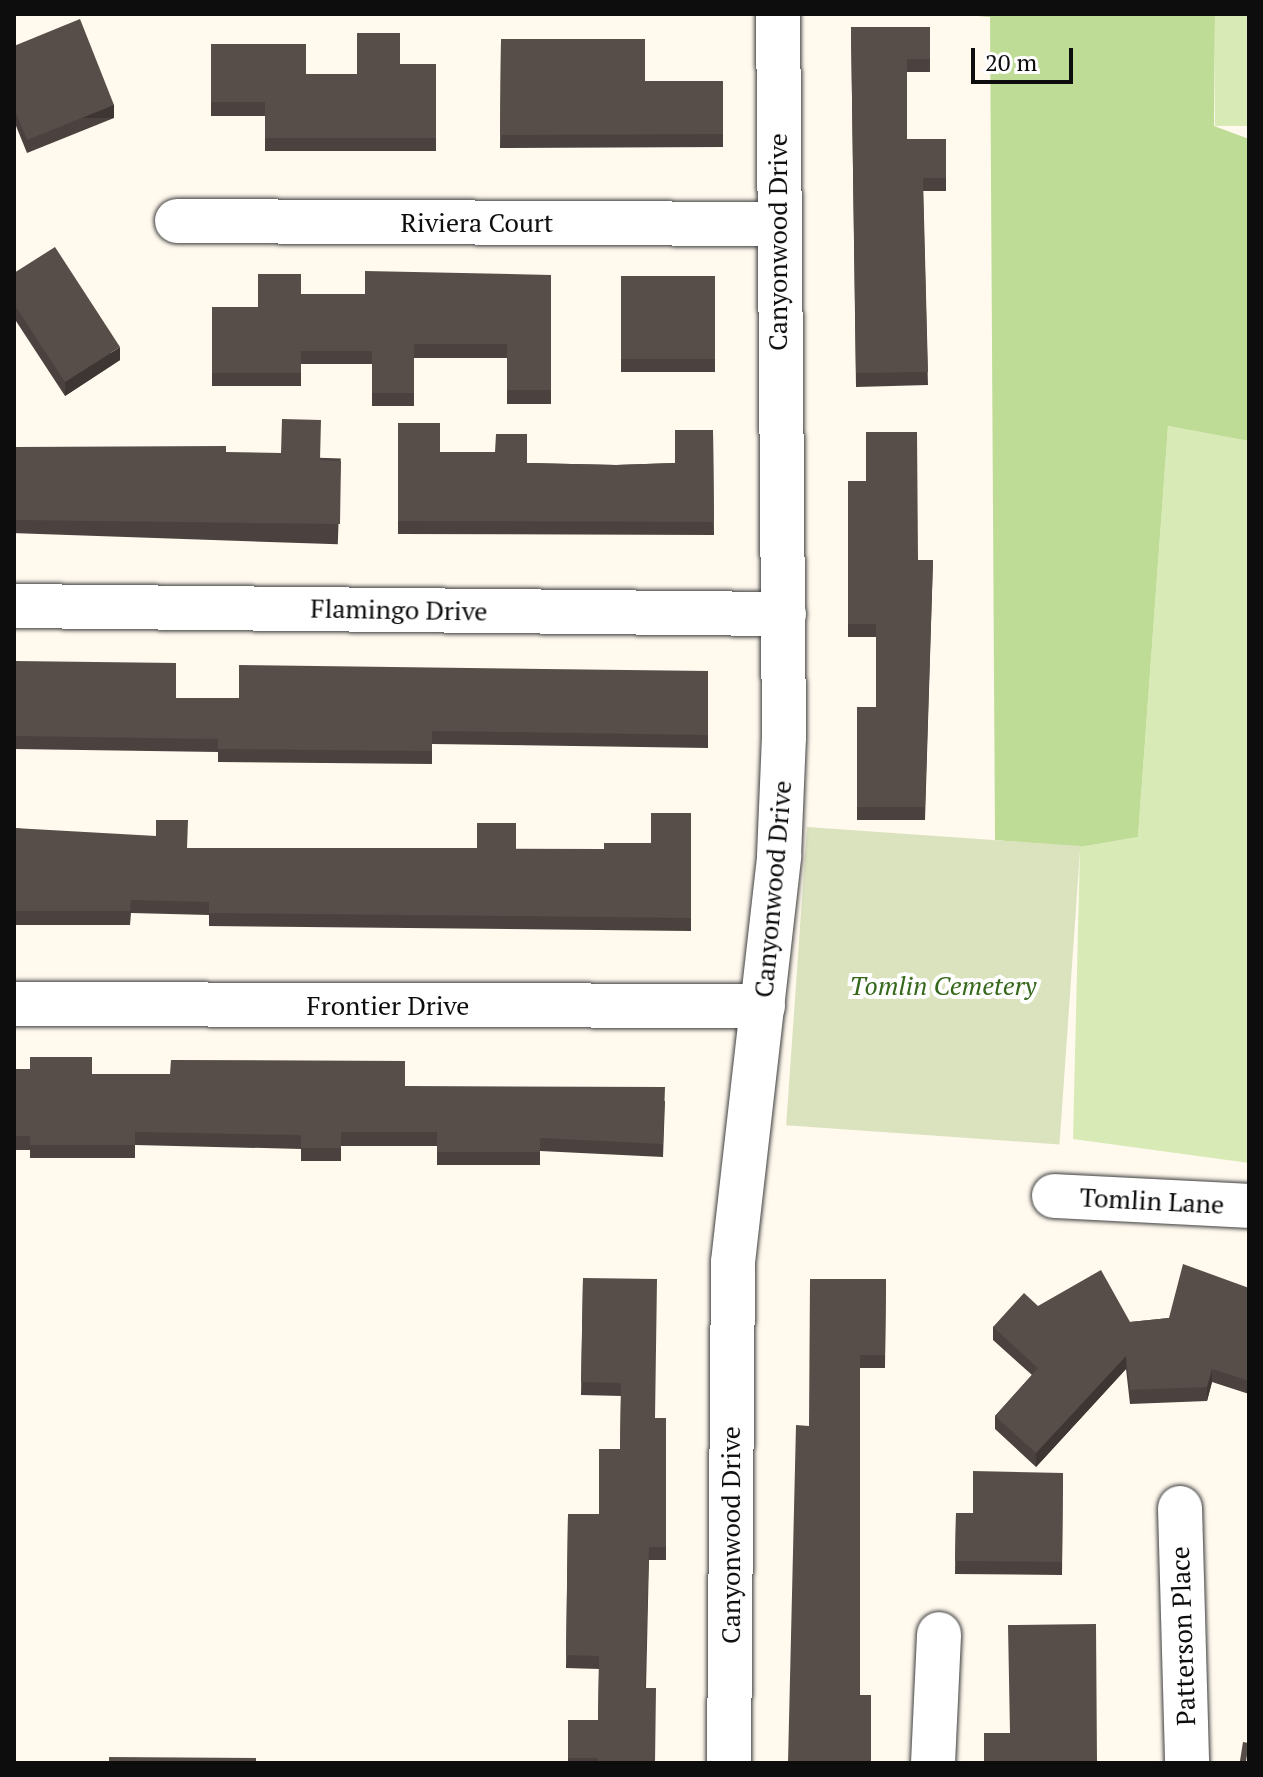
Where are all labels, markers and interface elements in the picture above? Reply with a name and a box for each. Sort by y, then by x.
scale bar [975,32,1077,82]
text: 20 m [985,46,1037,78]
street label: Canyonwood Drive [762,133,794,351]
street label: Riviera Court [401,207,553,239]
street label: Flamingo Drive [310,593,488,627]
street label: Canyonwood Drive [748,779,798,999]
park label: Tomlin Cemetery [850,970,1036,1002]
street label: Frontier Drive [307,990,469,1022]
street label: Tomlin Lane [1079,1182,1225,1220]
street label: Canyonwood Drive [715,1426,747,1644]
street label: Patterson Place [1164,1546,1202,1726]

